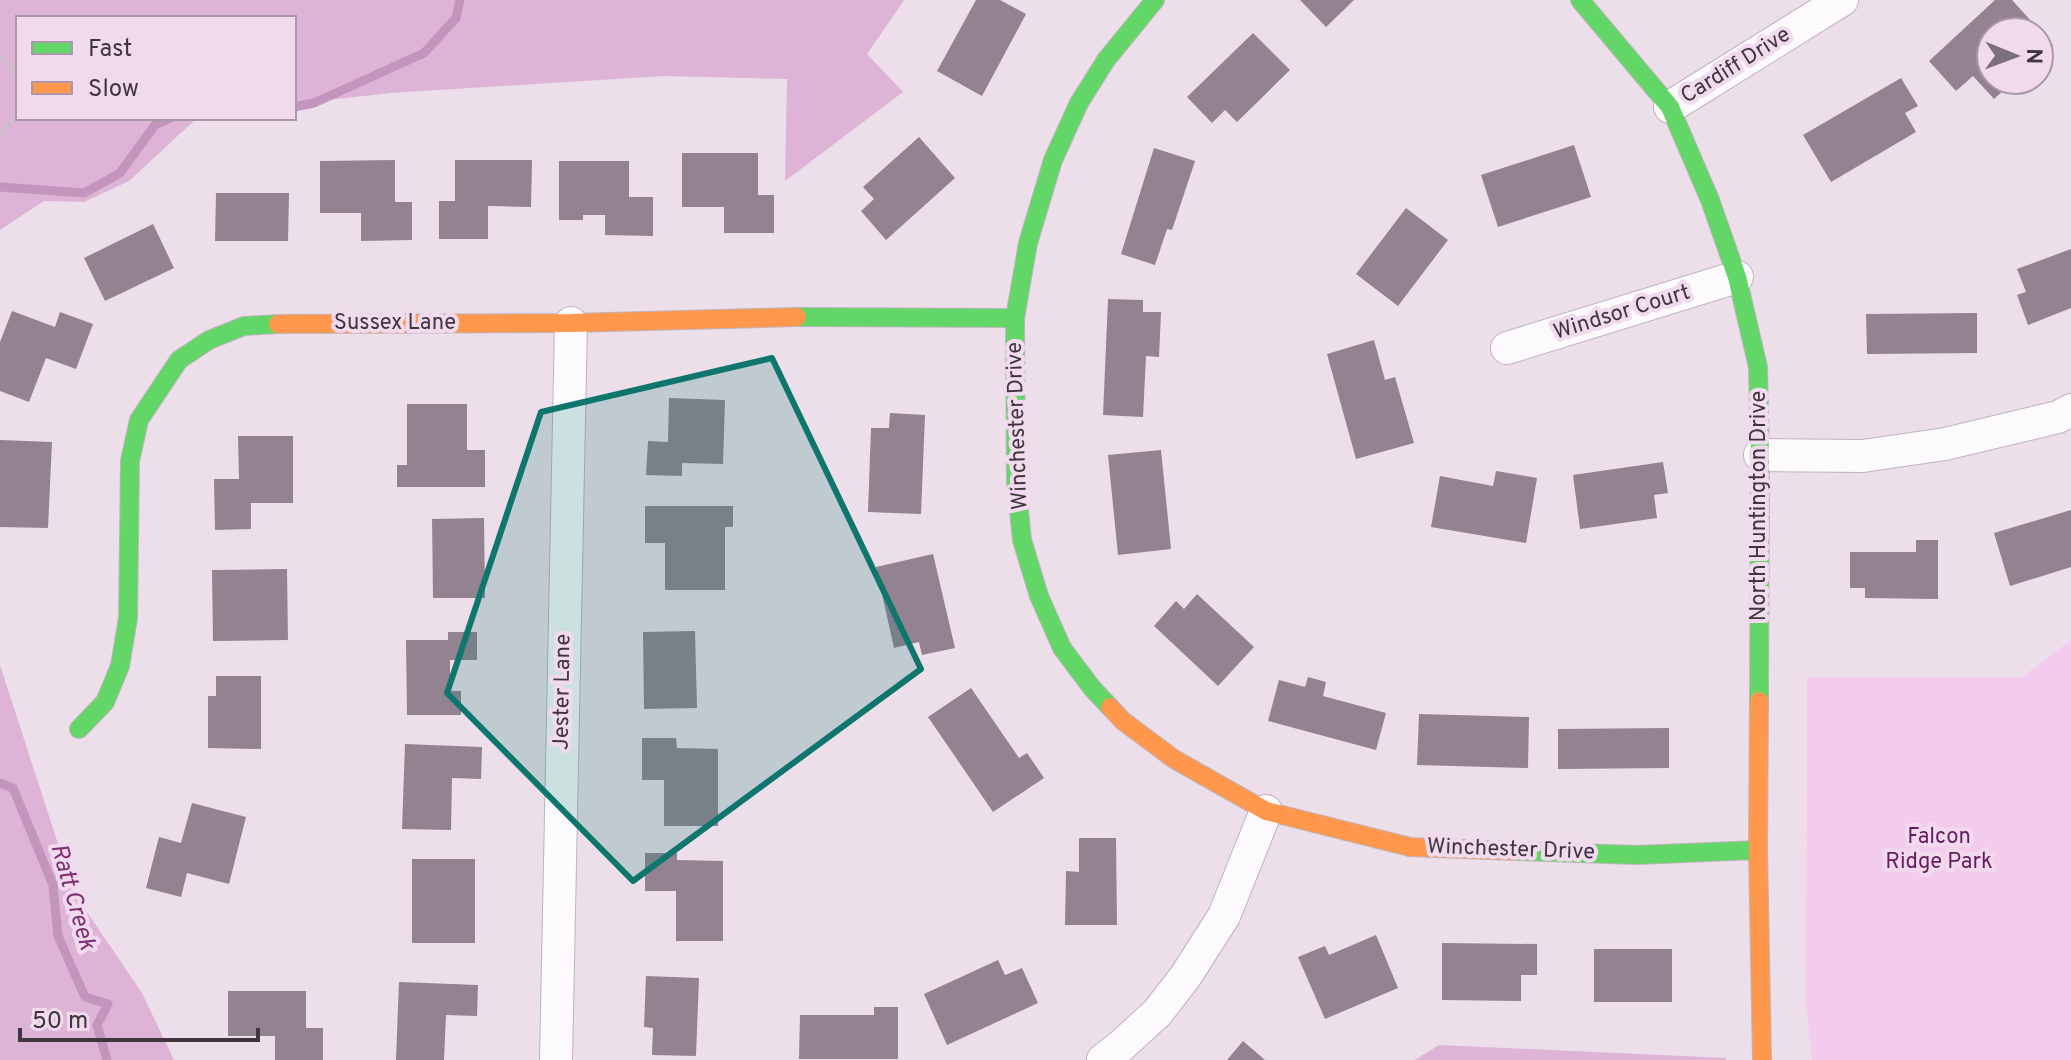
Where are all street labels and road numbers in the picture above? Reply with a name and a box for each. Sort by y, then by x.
street label: Cardiff Drive [1676,22,1796,110]
street label: Windsor Court [1550,279,1694,347]
street label: Sussex Lane [334,310,456,337]
street label: Winchester Drive [1002,341,1034,511]
street label: North Huntington Drive [1746,391,1773,621]
street label: Jester Lane [548,634,578,750]
street label: Winchester Drive [1426,834,1596,866]

